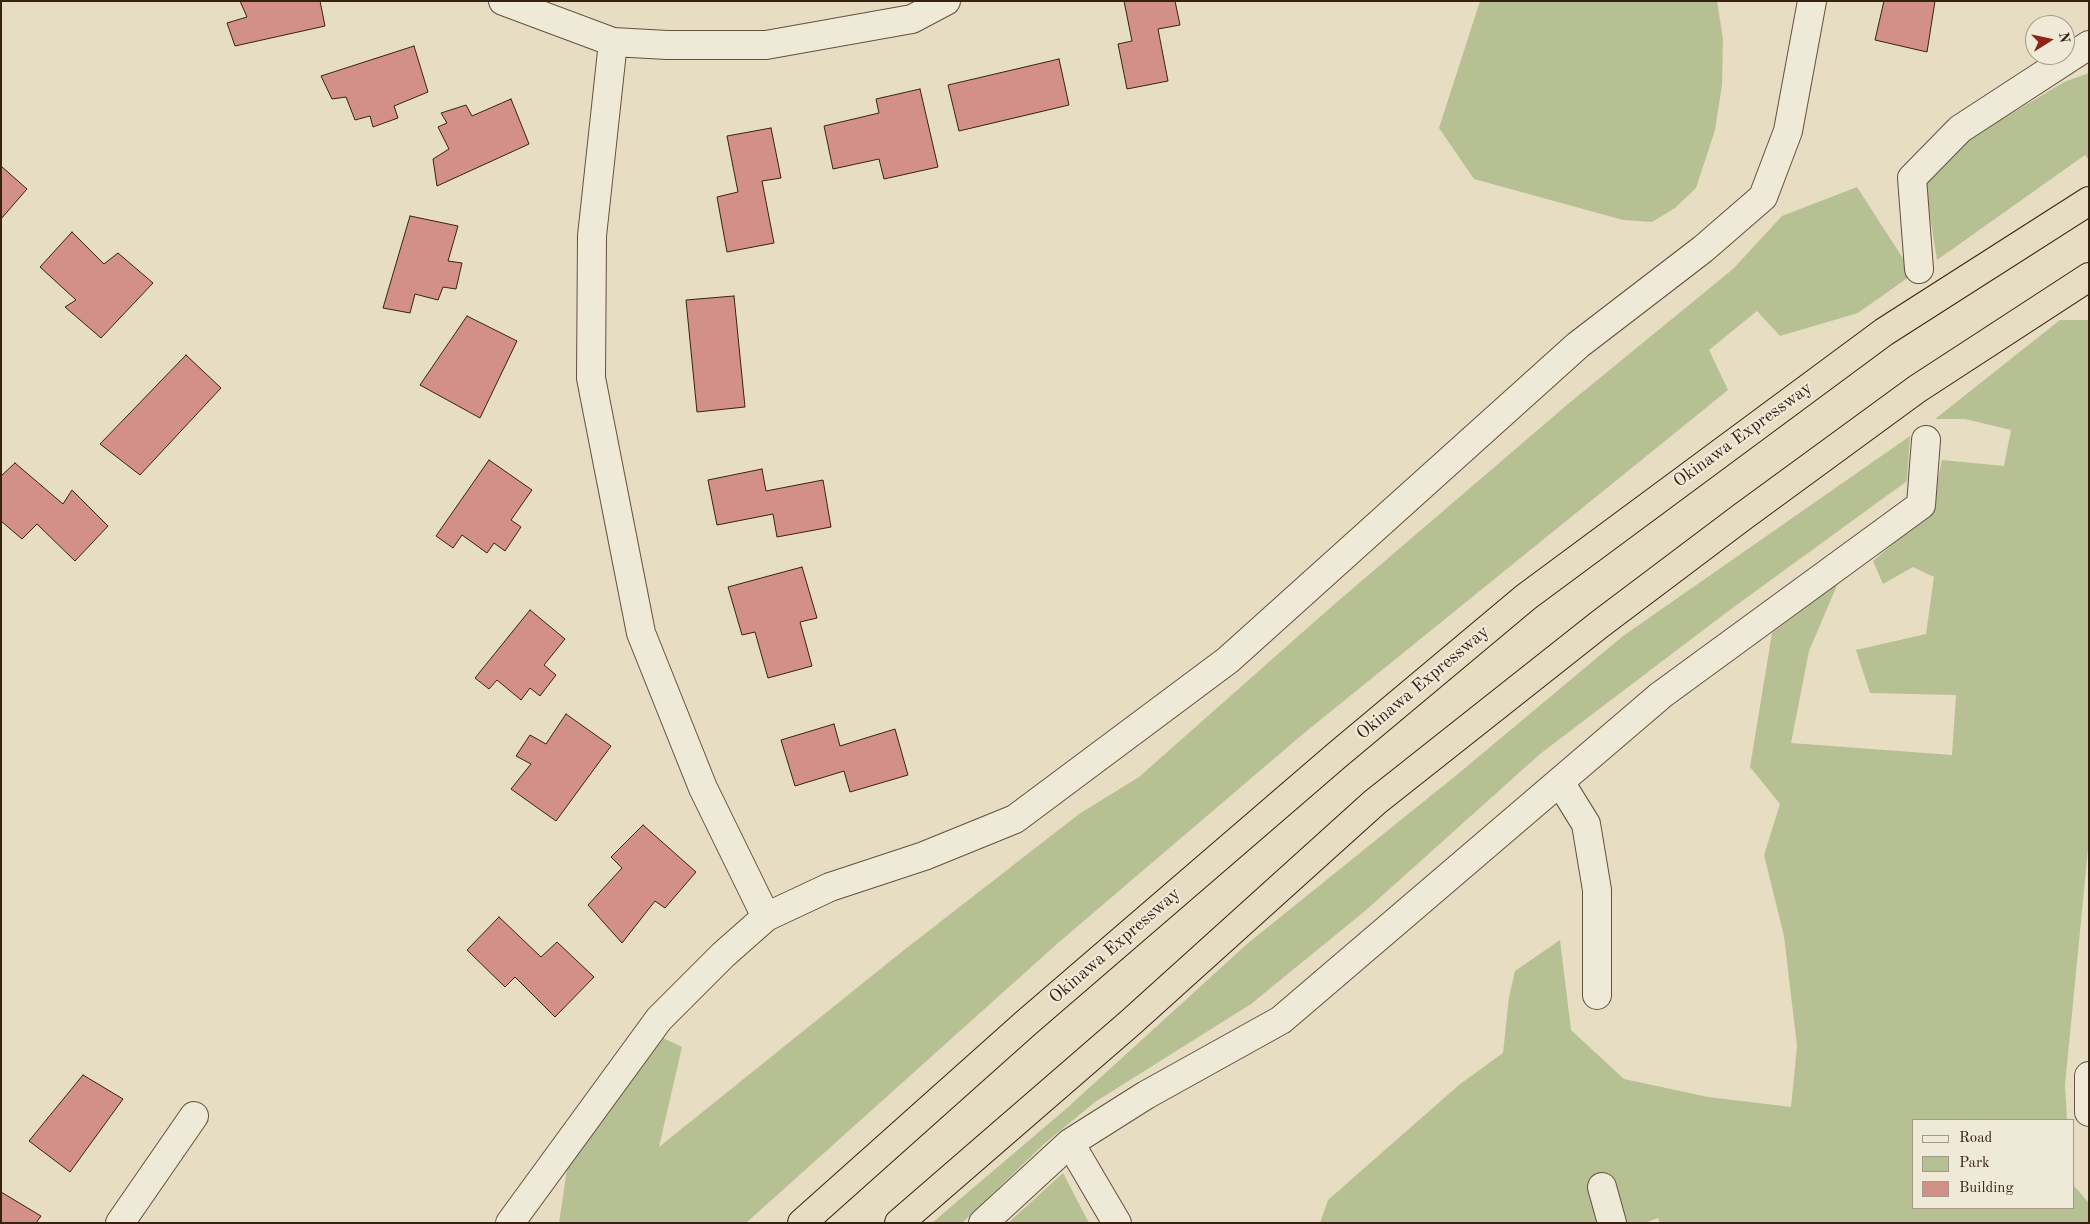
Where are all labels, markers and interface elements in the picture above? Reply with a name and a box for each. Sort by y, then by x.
north arrow [2025,15,2075,65]
text: N [2056,31,2072,44]
street label: Okinawa Expressway [1669,377,1817,493]
street label: Okinawa Expressway [1352,621,1494,745]
street label: Okinawa Expressway [1045,883,1185,1009]
legend [1912,1119,2075,1209]
text: Road [1959,1131,1992,1146]
text: Park [1959,1156,1990,1171]
text: Building [1959,1181,2014,1196]

